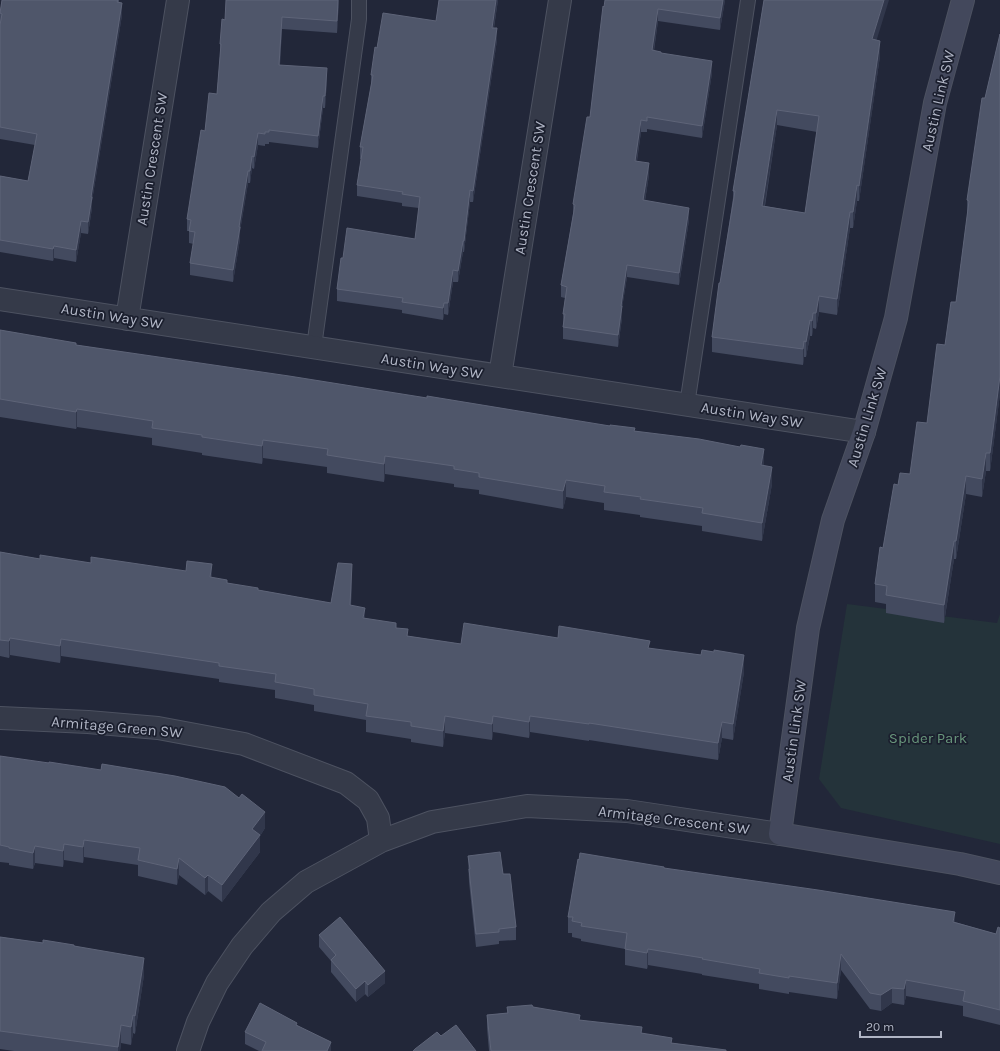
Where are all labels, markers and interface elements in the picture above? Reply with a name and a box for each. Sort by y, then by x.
street label: Austin Link SW [918,48,959,153]
street label: Austin Crescent SW [133,90,172,227]
street label: Austin Crescent SW [511,119,550,256]
street label: Austin Way SW [60,299,165,333]
street label: Austin Way SW [380,349,485,383]
street label: Austin Link SW [843,364,891,469]
street label: Austin Way SW [700,398,805,432]
street label: Austin Link SW [778,678,810,783]
street label: Armitage Green SW [51,712,184,742]
park label: Spider Park [889,729,967,747]
street label: Armitage Crescent SW [597,802,751,838]
scale bar [860,1013,941,1039]
text: 20 m [866,1020,894,1034]

